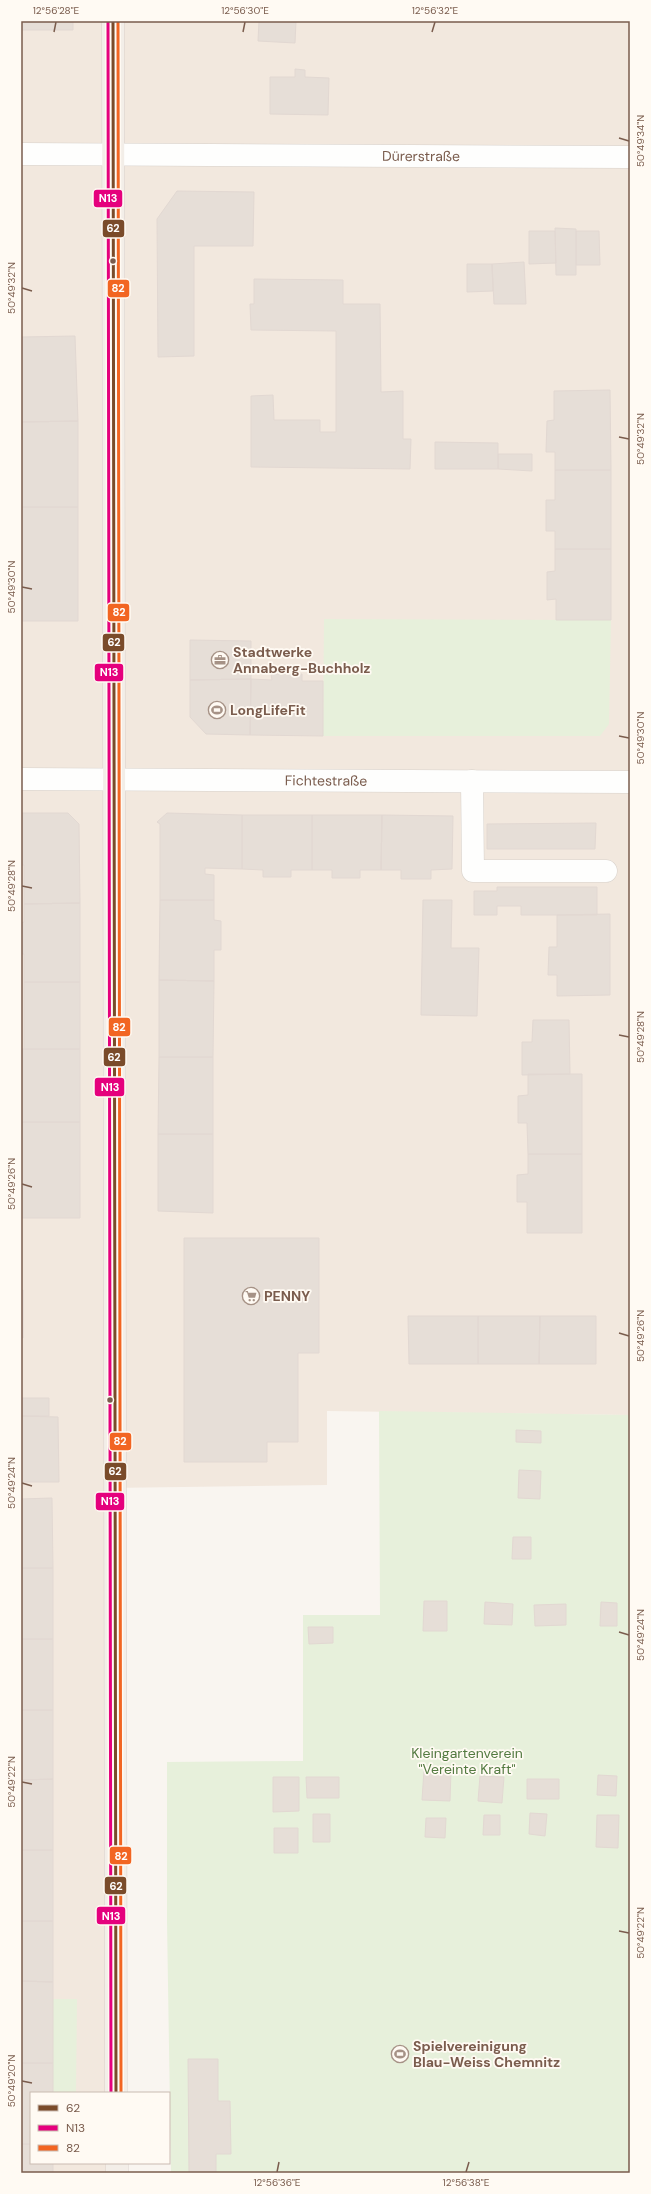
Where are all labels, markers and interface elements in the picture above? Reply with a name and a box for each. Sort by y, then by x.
text: 12°56'28"E [33,4,80,17]
text: 12°56'30"E [221,4,269,17]
text: 12°56'32"E [412,4,459,17]
text: 50°49'34"N [634,115,647,167]
street label: Dürerstraße [382,147,460,165]
line badge: N13 [93,189,123,208]
text: N13 [99,191,117,205]
line badge: 62 [102,219,125,238]
text: 62 [106,221,120,235]
unlabelled marker [108,256,118,266]
text: 50°49'32"N [5,262,18,314]
line badge: 82 [107,279,130,298]
text: 82 [111,281,125,295]
text: 50°49'32"N [634,413,647,465]
text: 50°49'30"N [5,560,18,613]
line badge: 82 [107,603,130,622]
text: 82 [112,605,126,619]
line badge: 62 [102,633,125,652]
text: 62 [107,635,121,649]
place label: Stadtwerke Annaberg-Buchholz [233,643,371,677]
office icon: Stadtwerke Annaberg-Buchholz [210,650,230,670]
line badge: N13 [94,663,124,682]
text: N13 [100,665,118,679]
sports icon: LongLifeFit [207,700,227,720]
place label: LongLifeFit [230,701,306,719]
text: 50°49'30"N [634,711,647,764]
street label: Fichtestraße [285,771,367,790]
text: 50°49'28"N [5,860,18,912]
text: 50°49'28"N [634,1011,647,1063]
line badge: 82 [108,1017,131,1037]
text: 82 [112,1020,126,1034]
line badge: 62 [103,1047,126,1067]
text: 62 [107,1050,121,1064]
line badge: N13 [94,1077,125,1097]
text: N13 [101,1080,119,1094]
text: 50°49'26"N [5,1158,18,1210]
supermarket icon: PENNY [241,1286,261,1306]
place label: PENNY [264,1287,310,1305]
text: 50°49'26"N [634,1310,647,1362]
unlabelled marker [105,1395,115,1405]
line badge: 82 [109,1432,132,1451]
text: 82 [113,1434,127,1448]
text: 50°49'24"N [5,1457,18,1509]
line badge: 62 [104,1462,127,1481]
text: 62 [108,1464,122,1478]
line badge: N13 [95,1492,125,1511]
text: N13 [101,1494,119,1508]
text: 50°49'24"N [634,1609,647,1661]
park label: Kleingartenverein "Vereinte Kraft" [411,1744,523,1778]
text: 50°49'22"N [5,1756,18,1808]
line badge: 82 [109,1846,132,1865]
text: 82 [114,1849,128,1863]
line badge: 62 [104,1876,127,1895]
text: 62 [109,1879,123,1893]
line badge: N13 [96,1906,126,1925]
text: 50°49'22"N [634,1907,647,1959]
text: N13 [102,1909,120,1923]
place label: Spielvereinigung Blau-Weiss Chemnitz [413,2037,560,2071]
sports icon: Spielvereinigung Blau-Weiss Chemnitz [390,2044,410,2064]
text: 50°49'20"N [5,2055,18,2107]
legend [30,2092,170,2164]
text: 62 [66,2100,80,2116]
text: N13 [66,2120,85,2136]
text: 82 [66,2140,80,2156]
text: 12°56'36"E [253,2176,301,2189]
text: 12°56'38"E [443,2176,490,2189]

